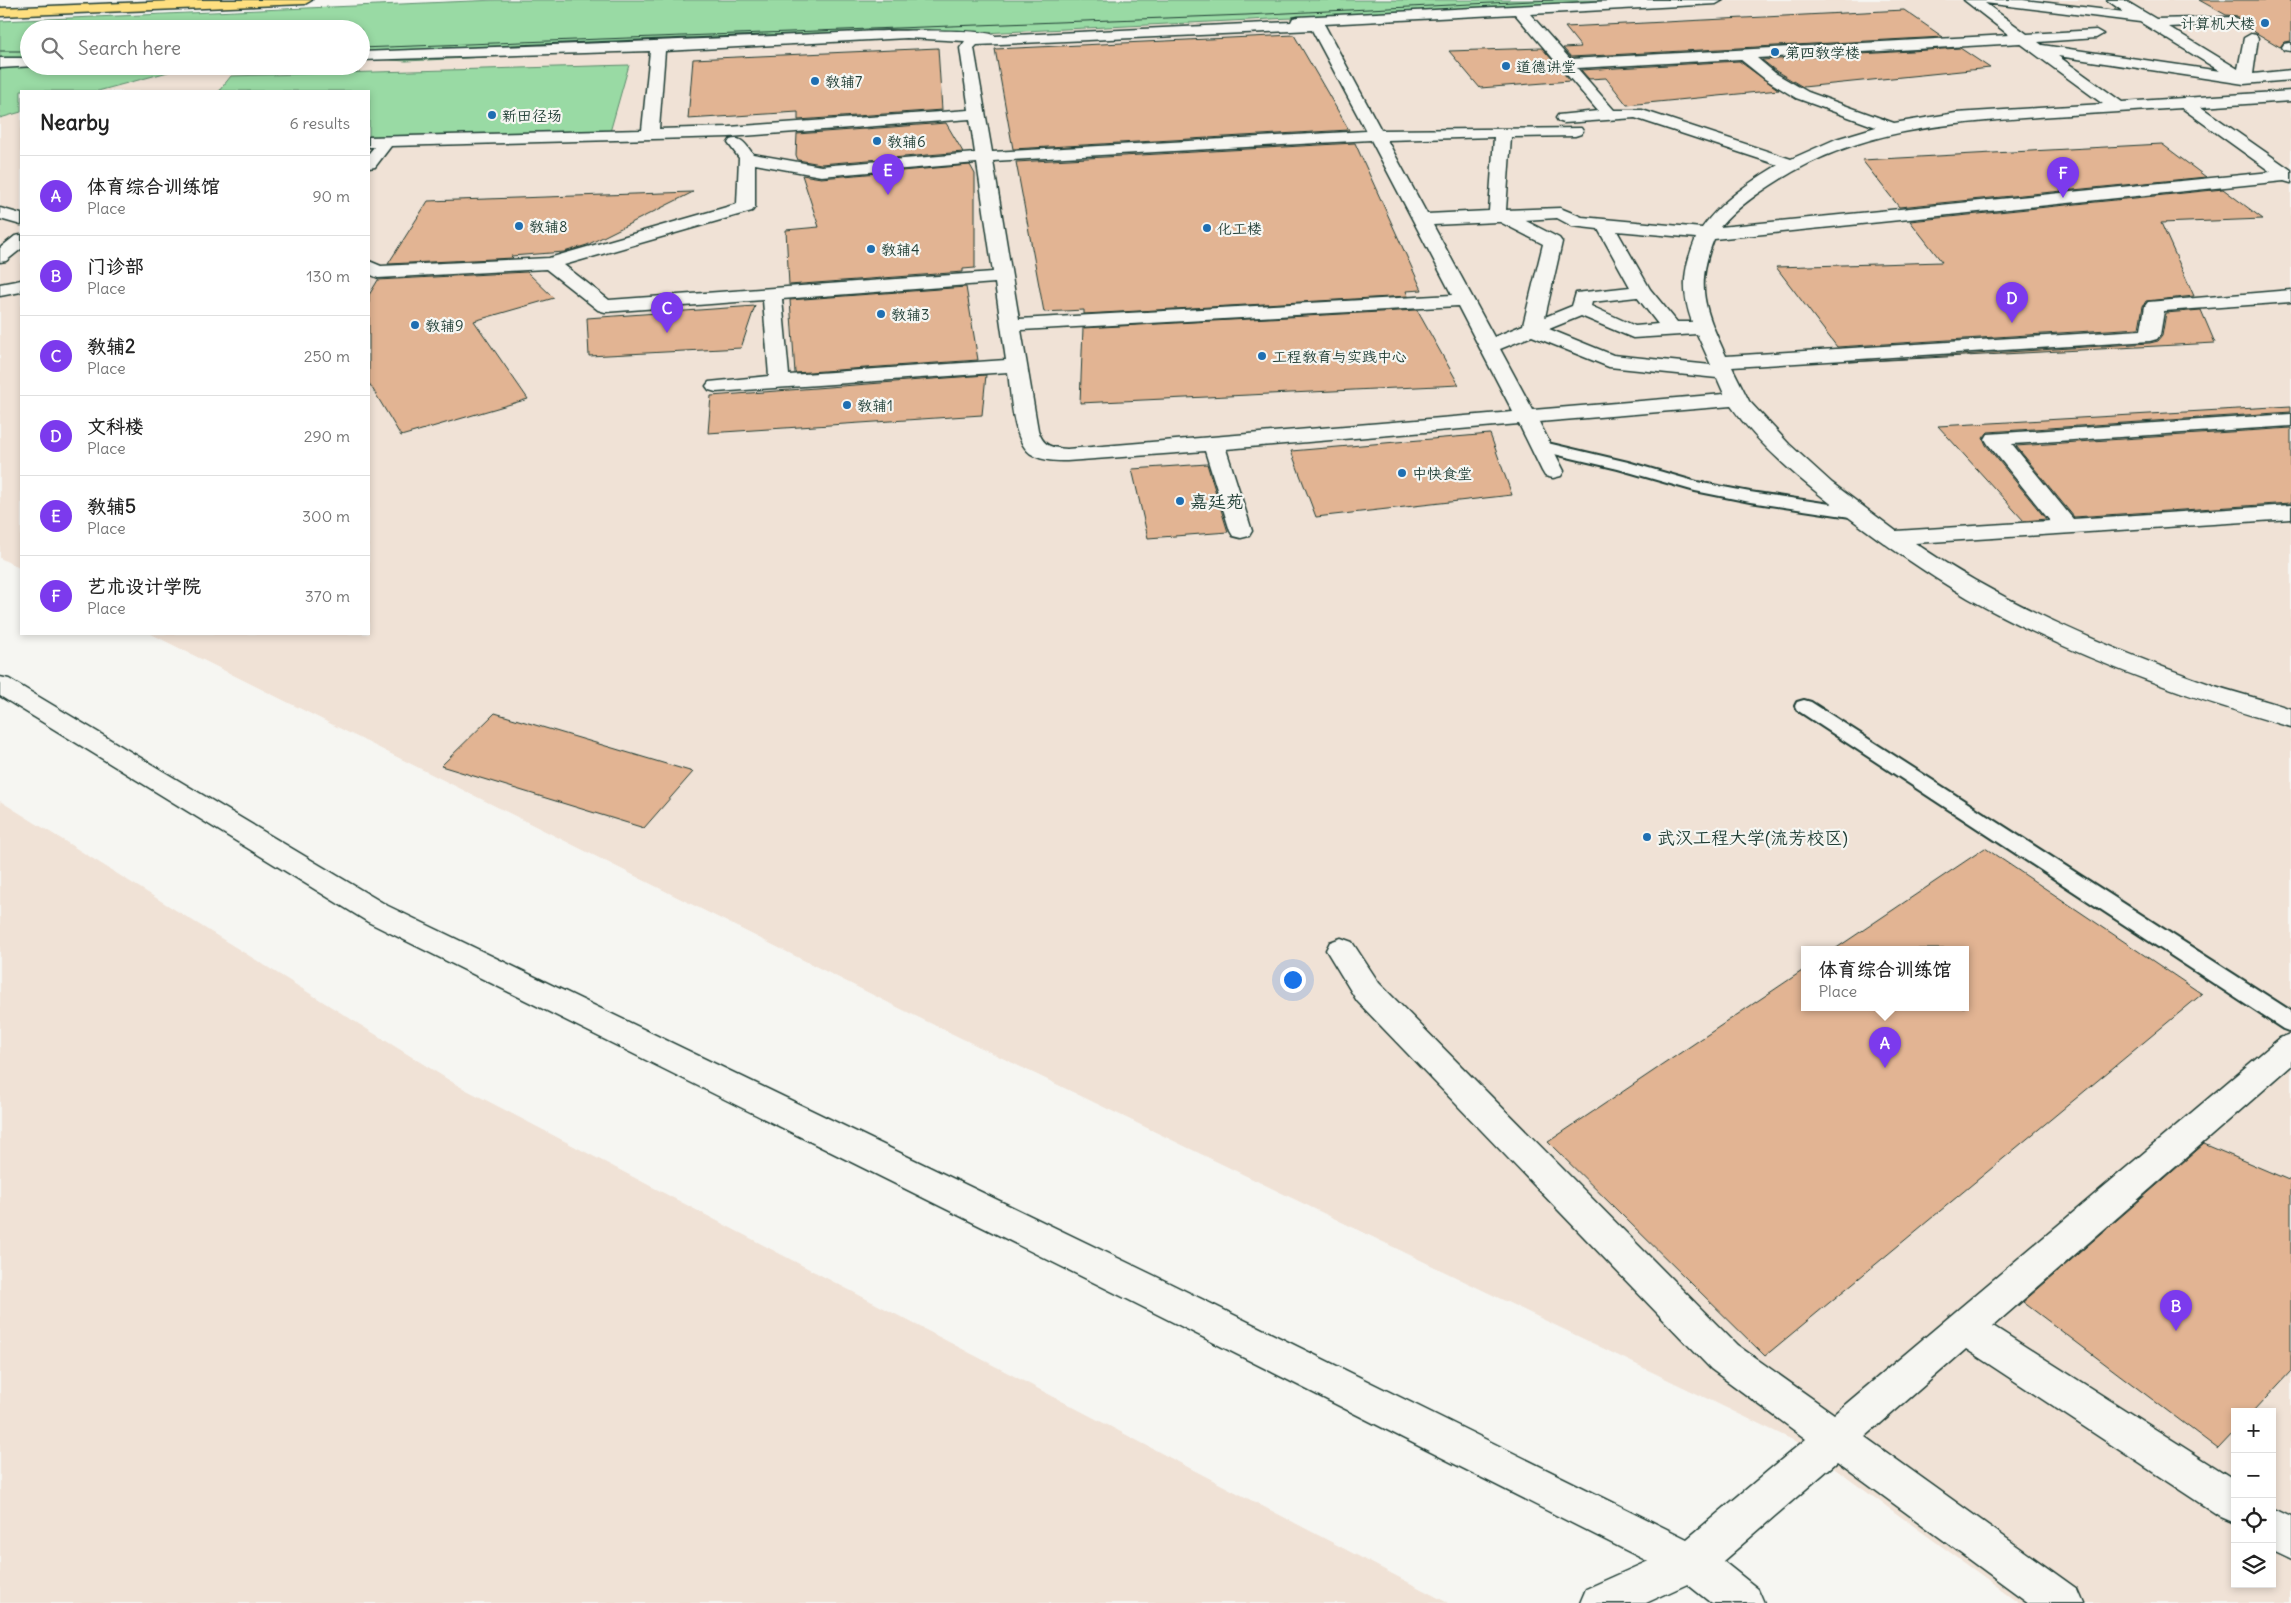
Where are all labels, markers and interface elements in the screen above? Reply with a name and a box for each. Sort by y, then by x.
place label: 计算机大楼 [2180,14,2255,33]
marker: 计算机大楼 [2259,17,2271,29]
search box [20,20,370,75]
icon: search [38,34,66,62]
text: Search here [78,36,181,60]
place label: 第四教学楼 [1785,43,1860,62]
marker: 第四教学楼 [1769,46,1781,58]
place label: 道德讲堂 [1516,57,1576,76]
marker: 道德讲堂 [1500,60,1512,72]
place label: 教辅7 [825,72,862,91]
marker: 教辅7 [809,75,821,87]
place label: 新田径场 [502,106,562,125]
text: Nearby [40,109,110,136]
marker: 新田径场 [486,109,498,121]
text: 6 results [289,113,350,133]
place label: 教辅6 [887,132,926,151]
marker: 教辅6 [871,135,883,147]
pin: E [872,154,904,195]
pin: F [2047,157,2079,198]
text: 体育综合训练馆 [87,174,220,198]
text: A [51,186,61,206]
text: 90 m [312,186,350,206]
text: Place [87,198,126,218]
place label: 教辅8 [529,217,568,236]
place label: 化工楼 [1217,219,1262,238]
marker: 教辅8 [513,220,525,232]
marker: 化工楼 [1201,222,1213,234]
place label: 教辅4 [881,240,920,259]
marker: 教辅4 [865,243,877,255]
text: 门诊部 [87,254,144,278]
text: B [51,266,61,286]
text: 130 m [306,266,350,286]
text: Place [87,278,126,298]
pin: D [1996,282,2028,323]
pin: C [651,292,683,333]
place label: 教辅3 [891,305,930,324]
marker: 教辅3 [875,308,887,320]
place label: 教辅9 [425,316,464,335]
marker: 教辅9 [409,319,421,331]
text: 教辅2 [87,334,135,358]
text: C [51,346,61,366]
text: 250 m [304,346,350,366]
place label: 工程教育与实践中心 [1272,347,1407,366]
marker: 工程教育与实践中心 [1256,350,1268,362]
text: Place [87,358,126,378]
place label: 教辅1 [857,396,893,415]
marker: 教辅1 [841,399,853,411]
text: 文科楼 [87,414,144,438]
text: D [50,426,62,446]
text: 290 m [304,426,350,446]
text: Place [87,438,126,458]
place label: 中快食堂 [1412,464,1472,483]
marker: 中快食堂 [1396,467,1408,479]
place label: 嘉廷苑 [1190,490,1244,513]
text: 教辅5 [87,494,136,518]
marker: 嘉廷苑 [1174,495,1186,507]
text: E [51,506,61,526]
text: 300 m [302,506,350,526]
text: Place [87,518,126,538]
text: 艺术设计学院 [87,574,201,598]
text: F [51,586,61,606]
text: 370 m [305,586,350,606]
text: Place [87,598,126,618]
place label: 武汉工程大学(流芳校区) [1657,826,1848,849]
marker: 武汉工程大学(流芳校区) [1641,831,1653,843]
popup [1801,946,1969,1011]
text: 体育综合训练馆 [1818,957,1952,981]
your location [1280,967,1306,993]
text: Place [1818,981,1857,1001]
pin: A [1869,1027,1901,1068]
pin: B [2160,1290,2192,1331]
map controls [2231,1408,2276,1588]
button: + [2231,1408,2276,1453]
button: − [2231,1453,2276,1498]
button: locate [2231,1498,2276,1543]
button: layers [2231,1543,2276,1588]

